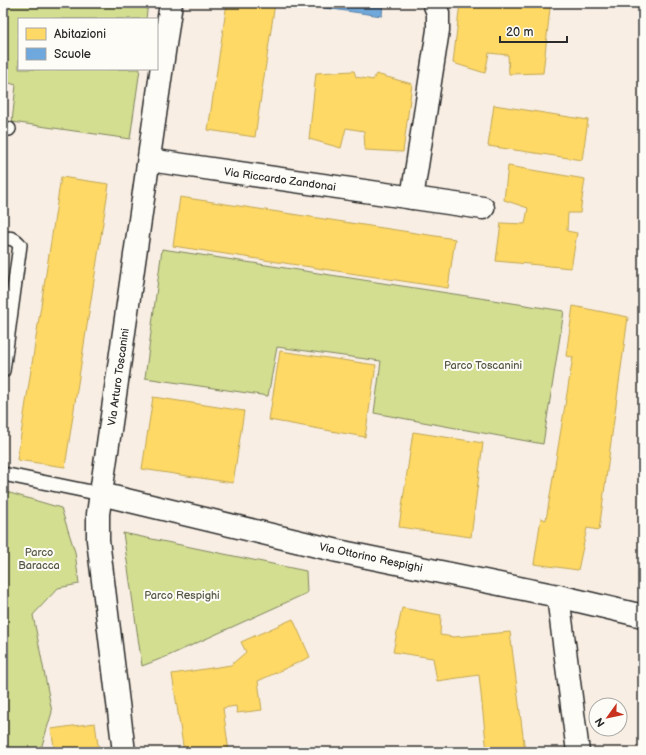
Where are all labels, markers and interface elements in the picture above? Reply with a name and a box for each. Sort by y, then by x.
legend [18,18,158,70]
scale bar [500,18,567,44]
text: 20 m [506,25,533,40]
text: Abitazioni [54,27,106,42]
text: Scuole [54,47,91,62]
street label: Via Riccardo Zandonai [223,165,337,194]
street label: Via Arturo Toscanini [105,328,132,427]
park label: Parco Toscanini [444,359,522,372]
street label: Via Ottorino Respighi [318,540,424,575]
park label: Parco Baracca [18,546,60,572]
park label: Parco Respighi [144,589,220,602]
north arrow [588,697,628,737]
text: N [592,715,608,729]

